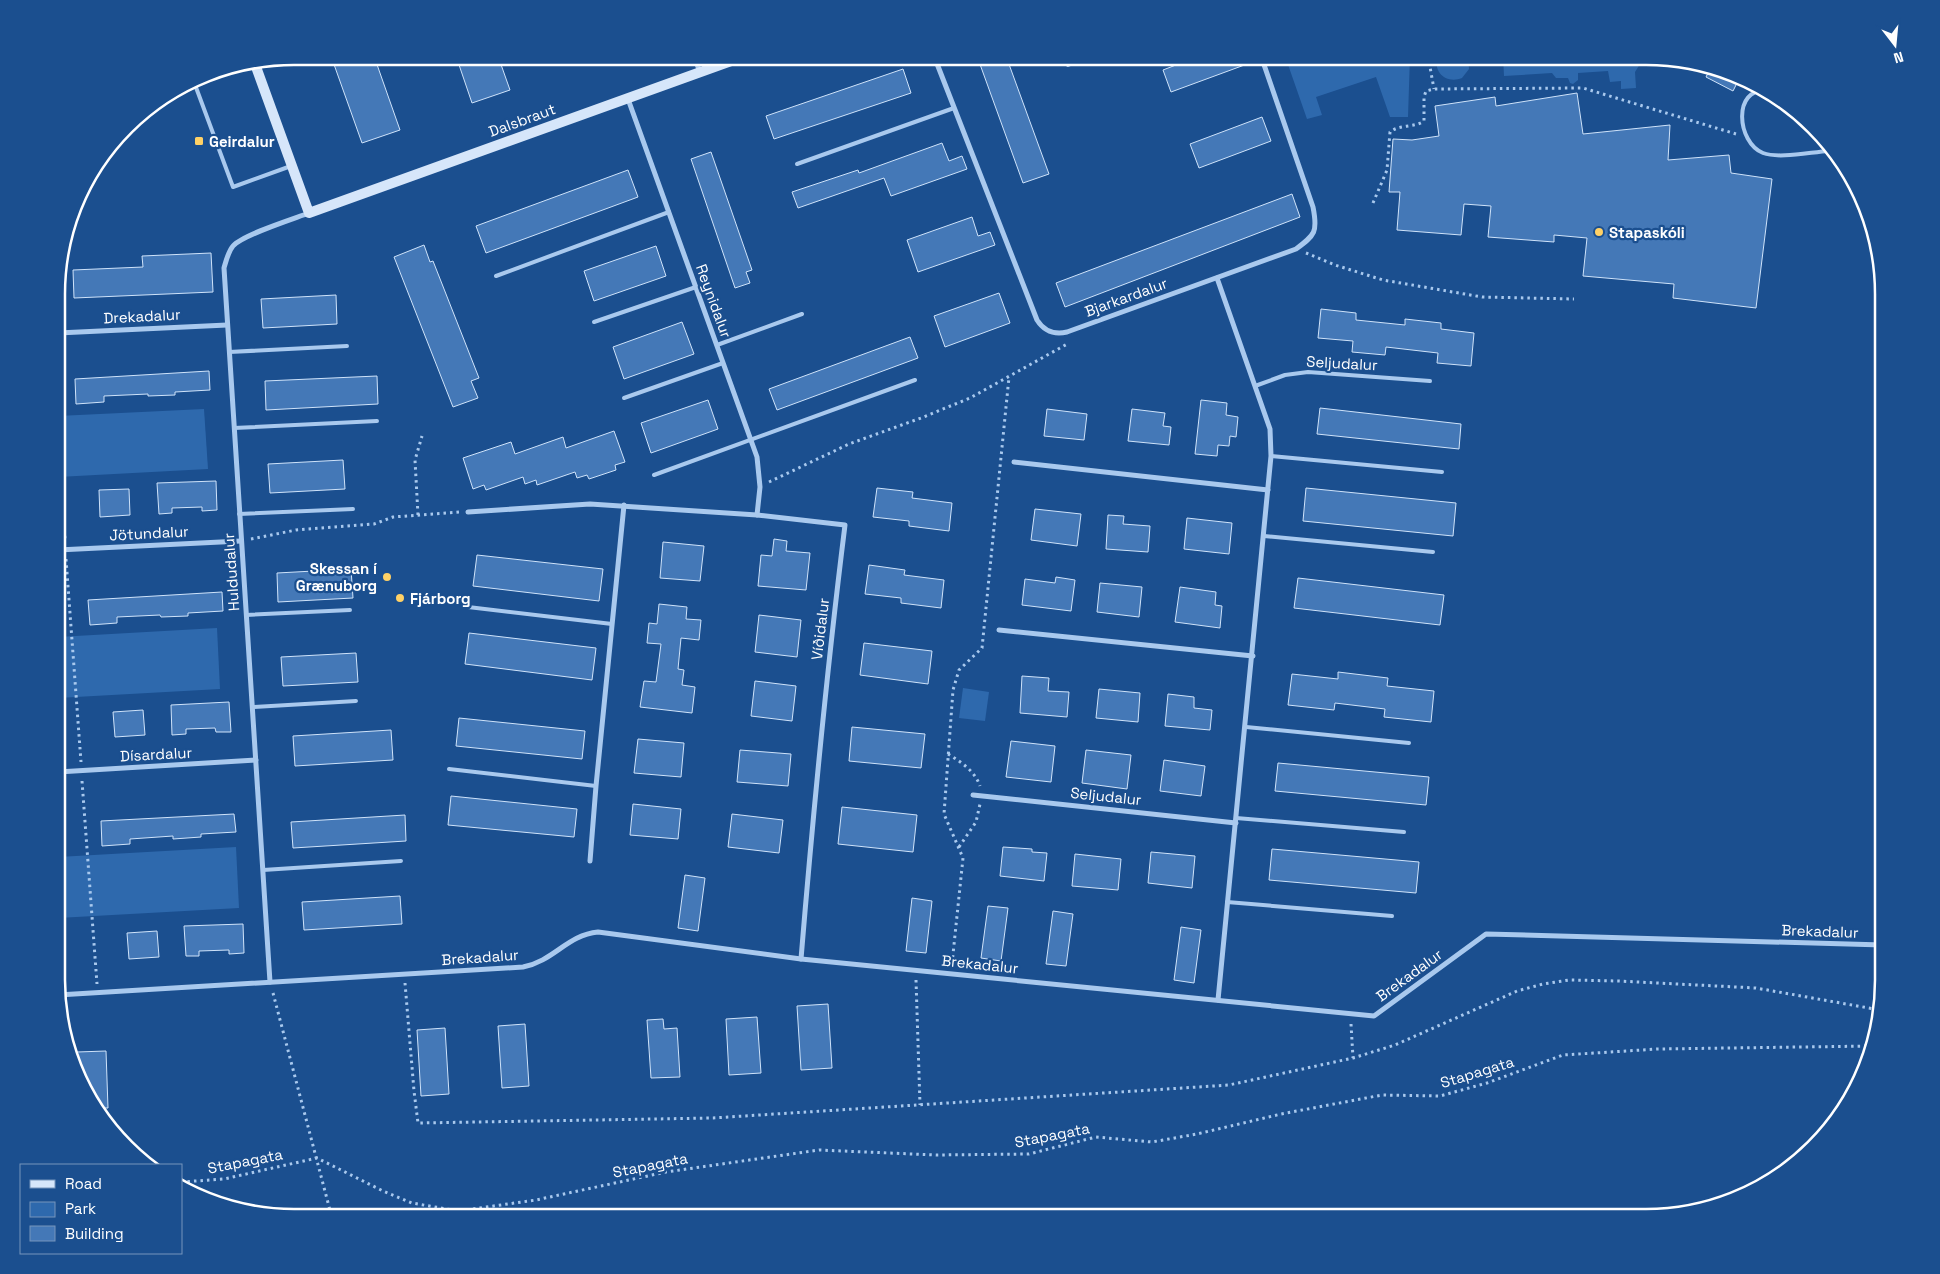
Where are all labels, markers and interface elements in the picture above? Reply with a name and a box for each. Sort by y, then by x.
north arrow [1870,20,1920,70]
text: N [1892,48,1906,67]
street label: Dalsbraut [486,99,558,141]
place label: Geirdalur [209,132,275,151]
marker: Geirdalur [193,135,205,147]
place label: Stapaskóli [1609,223,1685,242]
marker: Stapaskóli [1593,226,1605,238]
street label: Reynidalur [692,261,736,341]
street label: Bjarkardalur [1082,273,1170,321]
street label: Drekadalur [103,304,181,328]
street label: Seljudalur [1306,352,1379,374]
street label: Jötundalur [109,521,190,545]
street label: Huldudalur [219,532,243,612]
place label: Skessan í Grænuborg [296,559,378,595]
marker: Skessan í Grænuborg [381,571,393,583]
place label: Fjárborg [410,589,471,608]
marker: Fjárborg [394,592,406,604]
street label: Víðidalur [807,596,833,661]
street label: Dísardalur [119,743,193,765]
street label: Seljudalur [1069,783,1143,809]
street label: Brekadalur [1781,920,1859,942]
street label: Brekadalur [1372,944,1446,1005]
street label: Brekadalur [441,945,520,969]
street label: Brekadalur [941,951,1020,978]
street label: Stapagata [1438,1052,1516,1092]
street label: Stapagata [1013,1118,1091,1152]
street label: Stapagata [206,1144,284,1178]
street label: Stapagata [611,1148,689,1182]
legend [20,1164,182,1254]
text: Road [65,1174,102,1193]
text: Park [65,1199,96,1218]
text: Building [65,1224,124,1243]

